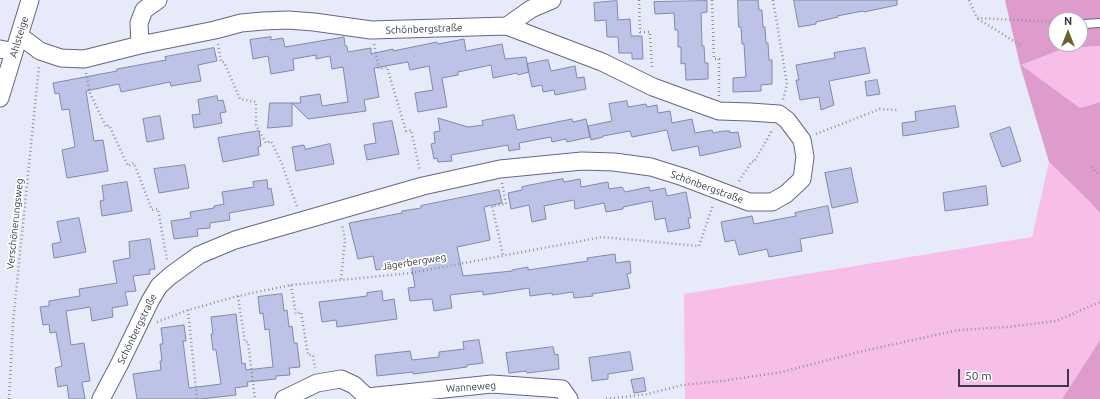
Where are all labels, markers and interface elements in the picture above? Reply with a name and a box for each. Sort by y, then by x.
north arrow [1048,12,1088,52]
street label: Ahlsteige [7,15,31,59]
text: N [1064,15,1072,27]
street label: Schönbergstraße [385,22,463,36]
street label: Schönbergstraße [669,168,745,206]
street label: Verschönerungsweg [4,178,26,270]
street label: Jägerbergweg [381,251,447,273]
street label: Schönbergstraße [115,292,159,366]
scale bar [960,361,1071,387]
text: 50 m [965,369,992,382]
street label: Wanneweg [446,379,496,395]

